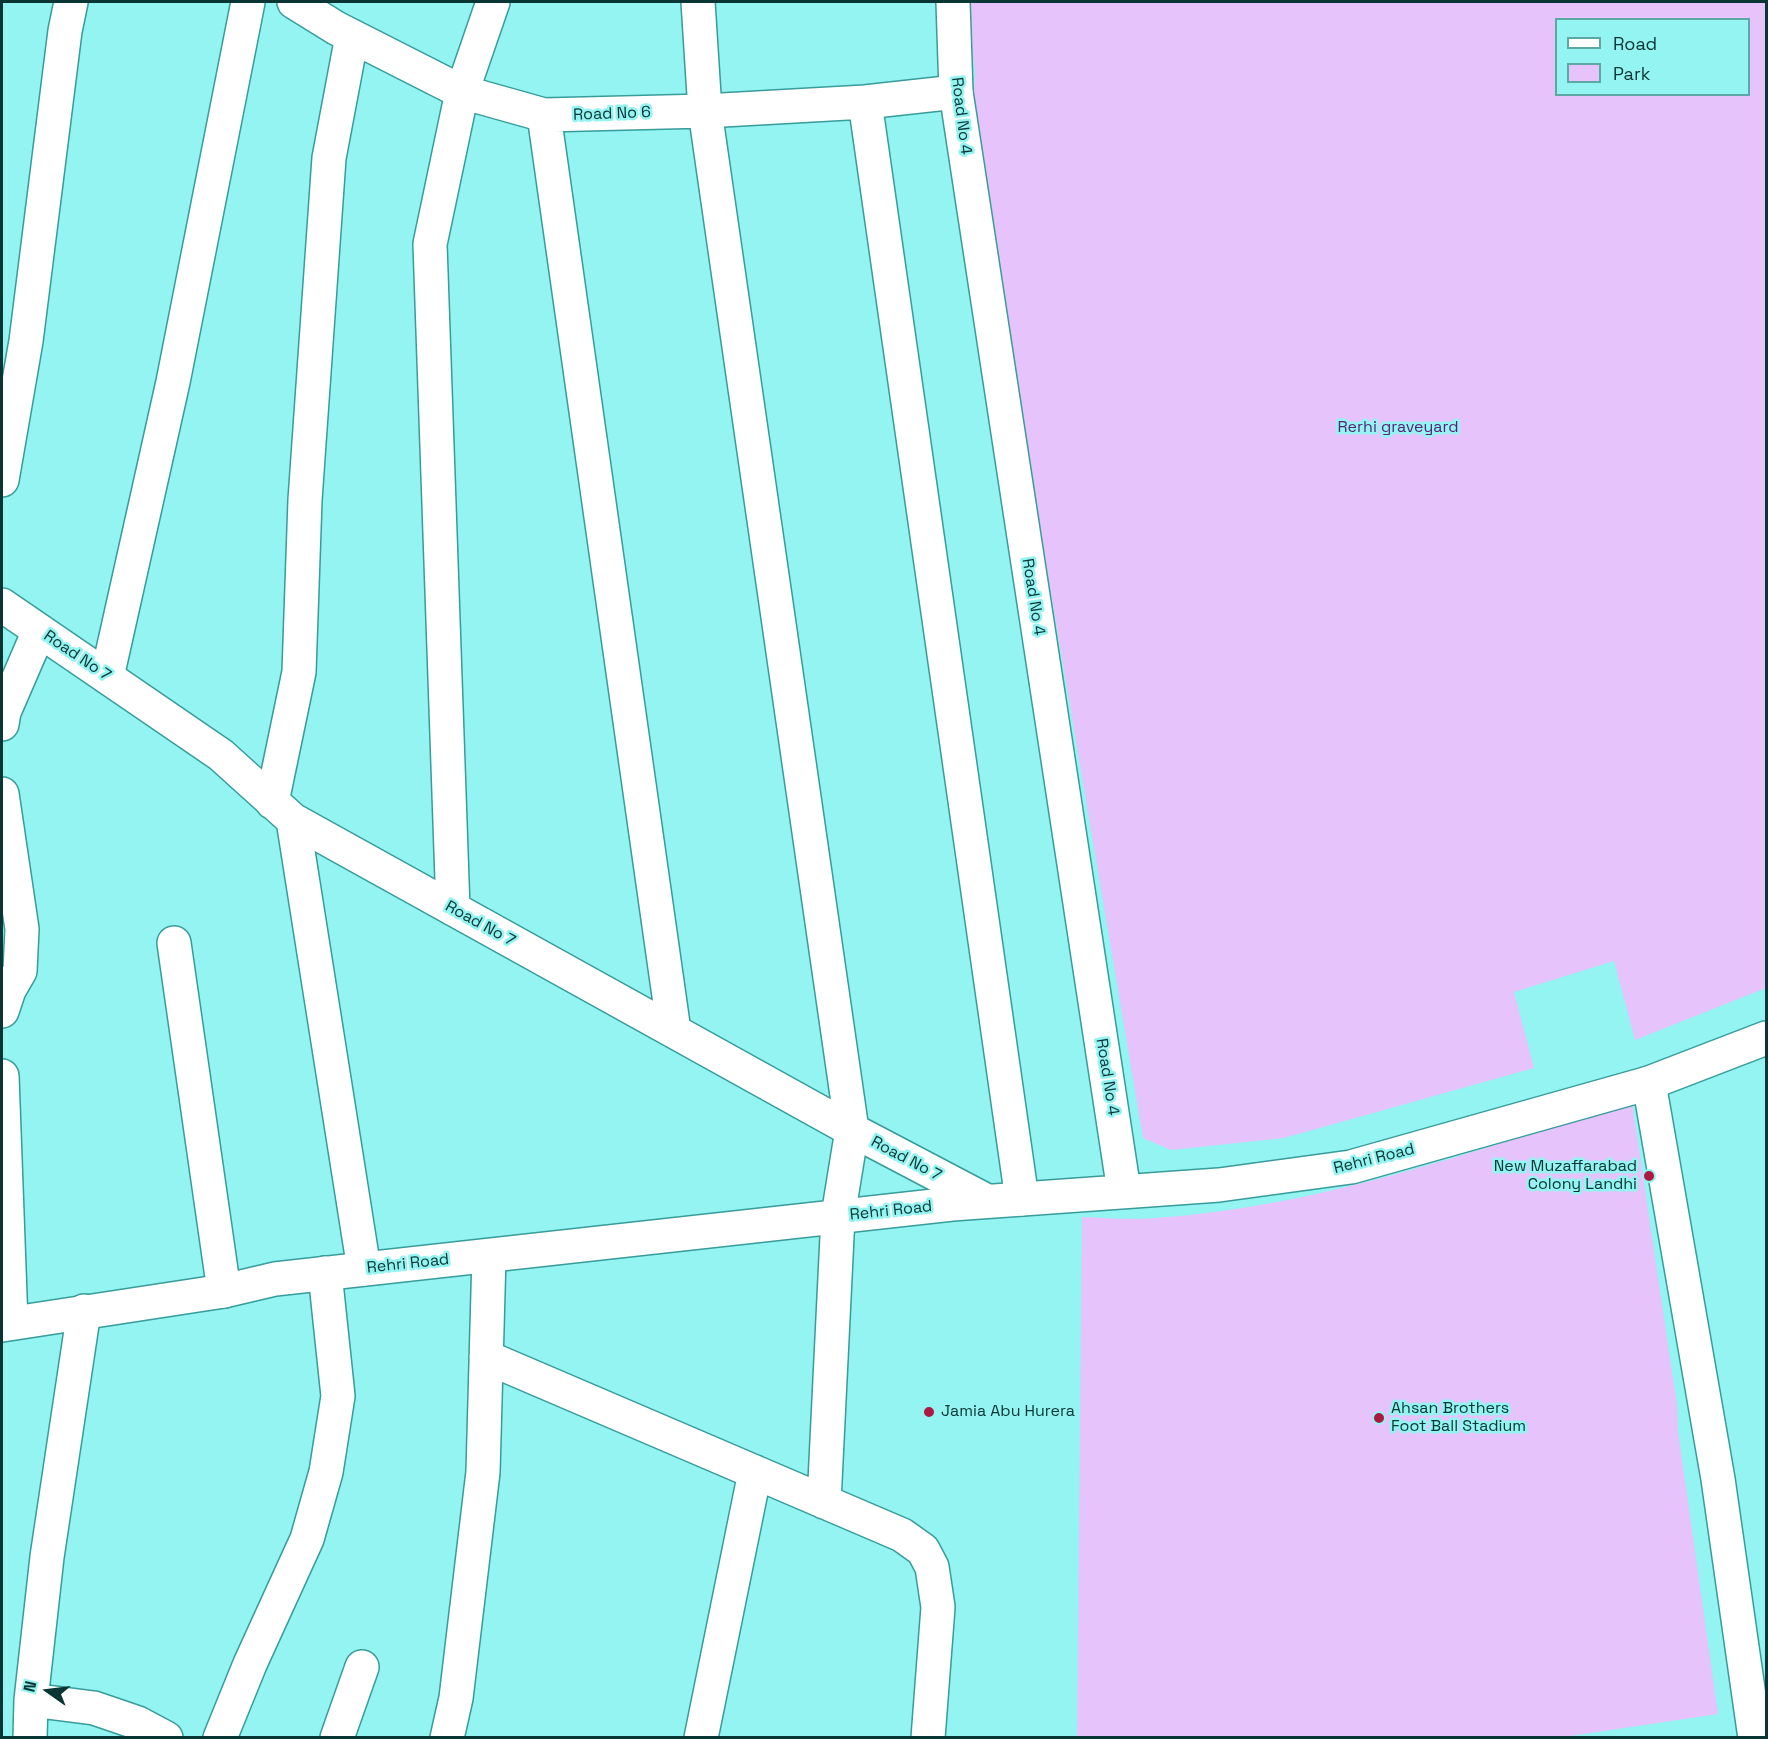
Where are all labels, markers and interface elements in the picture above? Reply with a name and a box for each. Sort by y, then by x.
legend [1555,18,1750,96]
text: Road [1613,32,1657,55]
text: Park [1613,62,1650,85]
street label: Road No 4 [947,76,975,156]
street label: Road No 6 [573,103,651,125]
park label: Rerhi graveyard [1337,418,1459,438]
street label: Road No 4 [1017,557,1049,637]
street label: Road No 7 [40,627,114,685]
street label: Road No 7 [442,897,518,951]
street label: Road No 4 [1091,1037,1123,1117]
street label: Road No 7 [867,1132,945,1186]
street label: Rehri Road [1332,1140,1416,1178]
place label: New Muzaffarabad Colony Landhi [1494,1157,1637,1195]
marker: New Muzaffarabad Colony Landhi [1642,1169,1656,1183]
street label: Rehri Road [849,1197,933,1225]
street label: Rehri Road [366,1250,450,1278]
place label: Ahsan Brothers Foot Ball Stadium [1391,1399,1526,1437]
place label: Jamia Abu Hurera [941,1402,1075,1422]
marker: Jamia Abu Hurera [922,1405,936,1419]
marker: Ahsan Brothers Foot Ball Stadium [1372,1411,1386,1425]
north arrow [18,1661,78,1721]
text: N [19,1679,42,1694]

